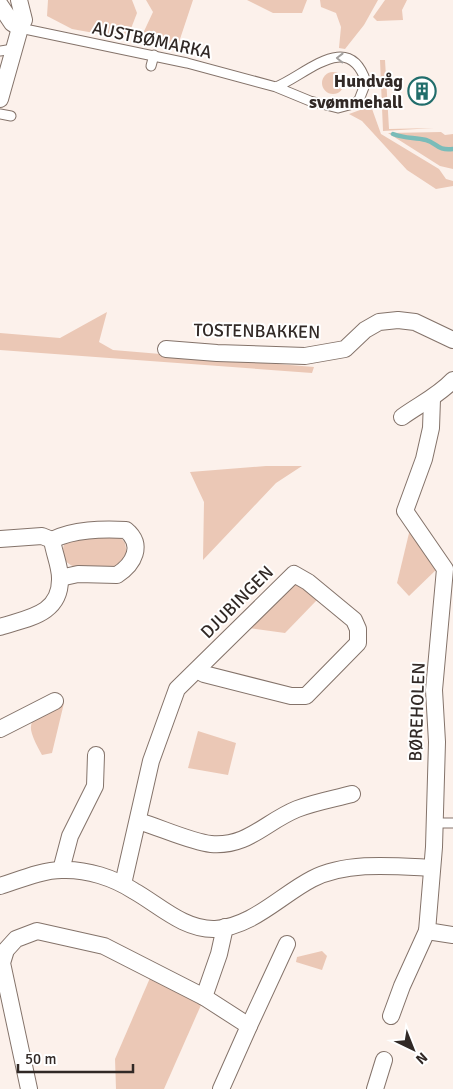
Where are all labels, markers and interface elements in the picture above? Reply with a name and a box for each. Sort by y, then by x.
street label: AUSTBØMARKA [90,17,214,63]
one-way arrow [335,53,343,63]
place label: Hundvåg svømmehall [309,70,403,113]
building icon: Hundvåg svømmehall [407,76,437,106]
street label: TOSTENBAKKEN [193,319,321,343]
street label: DJUBINGEN [196,561,278,643]
street label: BØREHOLEN [404,662,430,762]
north arrow [388,1024,438,1074]
scale bar [18,1042,132,1074]
text: N [412,1049,431,1068]
text: 50 m [25,1050,56,1068]

